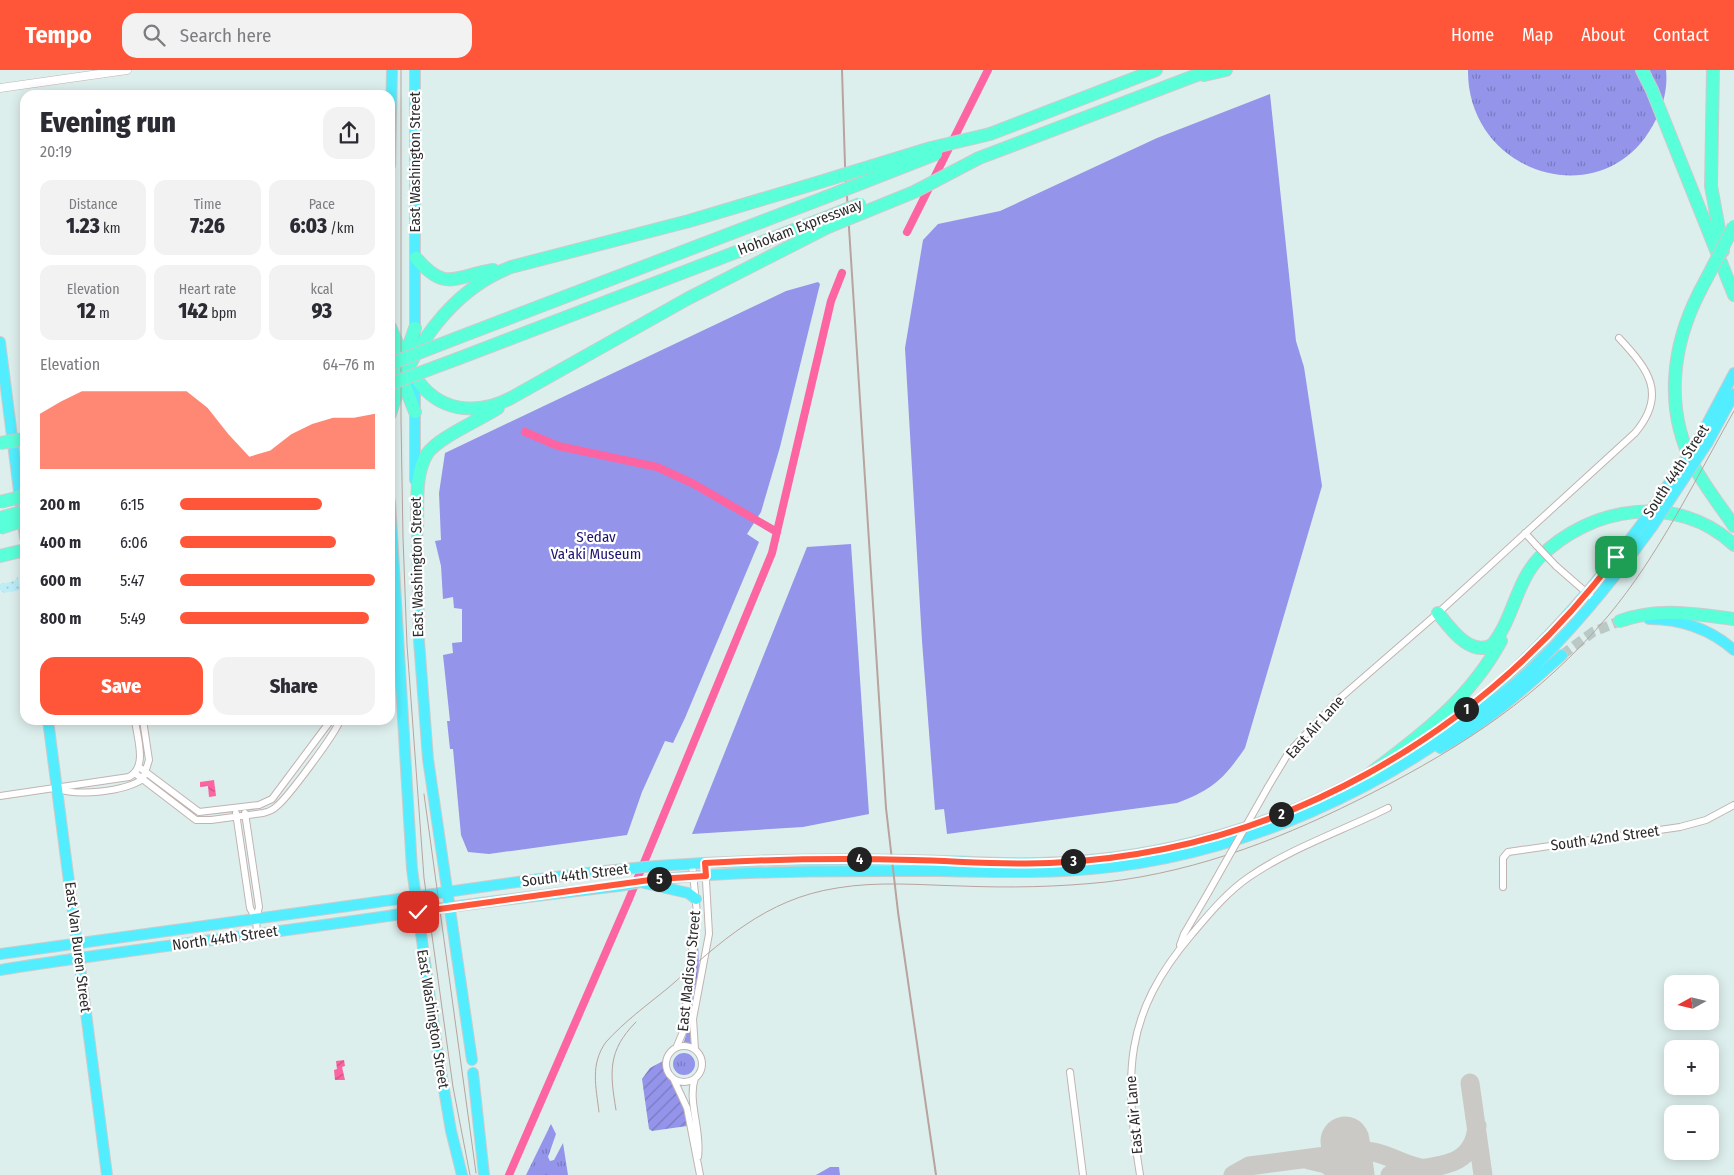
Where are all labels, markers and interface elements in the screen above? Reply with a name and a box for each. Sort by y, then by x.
search box [122,13,472,58]
text: Tempo [25,21,92,49]
icon: search [140,21,168,49]
text: Search here [180,24,271,47]
text: Home [1451,24,1494,46]
text: Map [1522,24,1553,46]
text: About [1581,24,1625,46]
text: Contact [1653,24,1709,46]
street label: East Washington Street [406,91,424,232]
text: Evening run [40,106,176,139]
button: share [323,107,375,159]
text: 20:19 [40,142,72,161]
street label: Hohokam Expressway [735,195,865,259]
text: Distance [69,196,118,213]
text: Time [194,196,221,213]
text: Pace [309,196,335,213]
text: 1.23 [66,213,100,239]
text: 7:26 [190,213,225,239]
text: 6:03 [289,213,327,239]
text: km [100,220,120,237]
text: /km [327,220,354,237]
text: Elevation [67,281,120,298]
text: Heart rate [179,281,236,298]
text: kcal [310,281,333,298]
text: 12 [77,298,96,324]
text: 142 [178,298,208,324]
text: 93 [311,298,332,324]
text: m [96,305,110,322]
text: bpm [208,305,237,322]
text: Elevation [40,355,100,374]
text: 64–76 m [323,355,375,374]
street label: South 44th Street [1639,421,1713,521]
text: 200 m [40,495,80,514]
text: 6:15 [120,495,144,514]
street label: East Washington Street [407,496,427,638]
park label: S'edav Va'aki Museum [551,528,641,563]
text: 400 m [40,533,81,552]
text: 6:06 [120,533,148,552]
pin [1595,536,1637,578]
icon: arrive [1602,543,1630,571]
text: 600 m [40,571,81,590]
text: 5:47 [120,571,145,590]
text: 800 m [40,609,81,628]
text: 5:49 [120,609,146,628]
button: Save [40,657,203,715]
button: Share [213,657,375,715]
street label: East Air Lane [1282,692,1348,762]
pin: 1 [1454,696,1478,722]
text: 1 [1464,701,1469,718]
pin: 2 [1268,802,1294,826]
text: 2 [1278,806,1285,823]
street label: South 42nd Street [1550,821,1661,855]
pin: 4 [846,846,872,872]
pin: 3 [1060,848,1086,874]
text: 4 [856,851,863,868]
text: 3 [1070,853,1077,870]
street label: South 44th Street [521,860,629,890]
pin: 5 [646,866,672,892]
text: 5 [656,871,663,888]
street label: East Van Buren Street [61,881,95,1013]
pin [397,891,439,933]
icon: check [404,898,432,926]
street label: East Madison Street [674,910,704,1032]
street label: North 44th Street [171,922,279,954]
street label: East Washington Street [413,948,453,1090]
north arrow [1664,975,1719,1030]
map controls [1664,975,1719,1160]
button: + [1664,1040,1719,1095]
street label: East Air Lane [1122,1075,1146,1155]
button: − [1664,1105,1719,1160]

